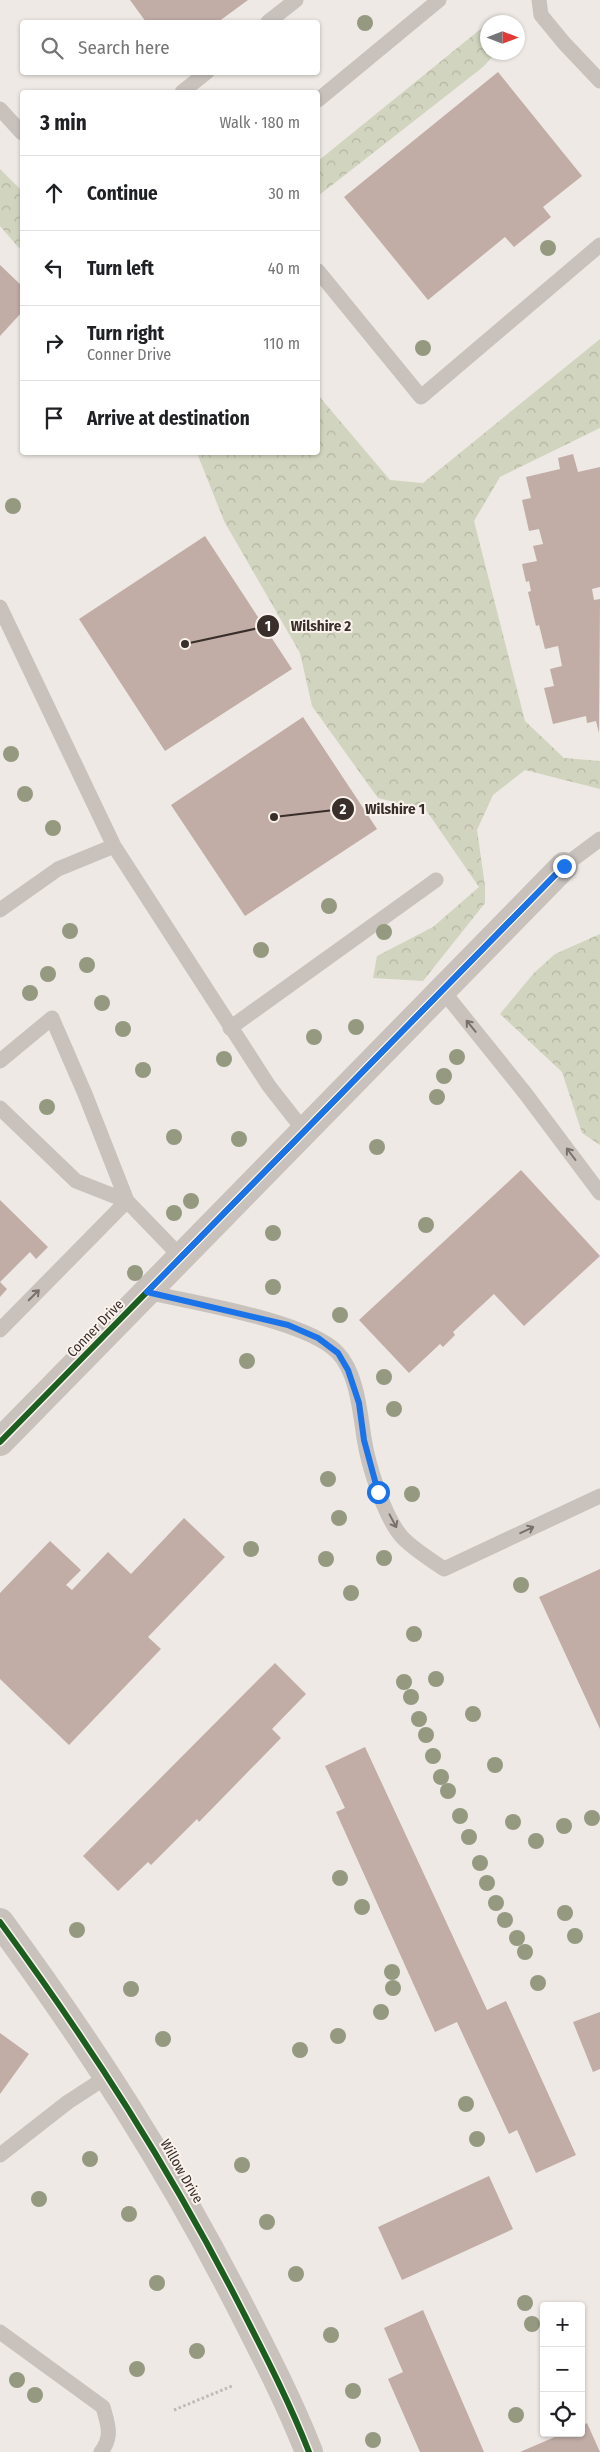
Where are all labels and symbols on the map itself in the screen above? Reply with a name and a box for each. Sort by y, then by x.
north arrow [480,15,525,60]
callout: Wilshire 2 [255,611,361,641]
text: 1 [265,617,271,635]
text: Wilshire 2 [291,617,351,635]
callout: Wilshire 1 [330,794,435,824]
text: 2 [339,800,347,818]
text: Wilshire 1 [365,800,425,818]
route end [553,855,576,878]
one-way arrow [466,1020,477,1033]
one-way arrow [566,1147,576,1161]
one-way arrow [28,1289,40,1301]
street label: Conner Drive [64,1296,127,1361]
route start [367,1481,390,1504]
one-way arrow [389,1513,398,1528]
one-way arrow [519,1525,534,1535]
street label: Willow Drive [157,2136,207,2206]

